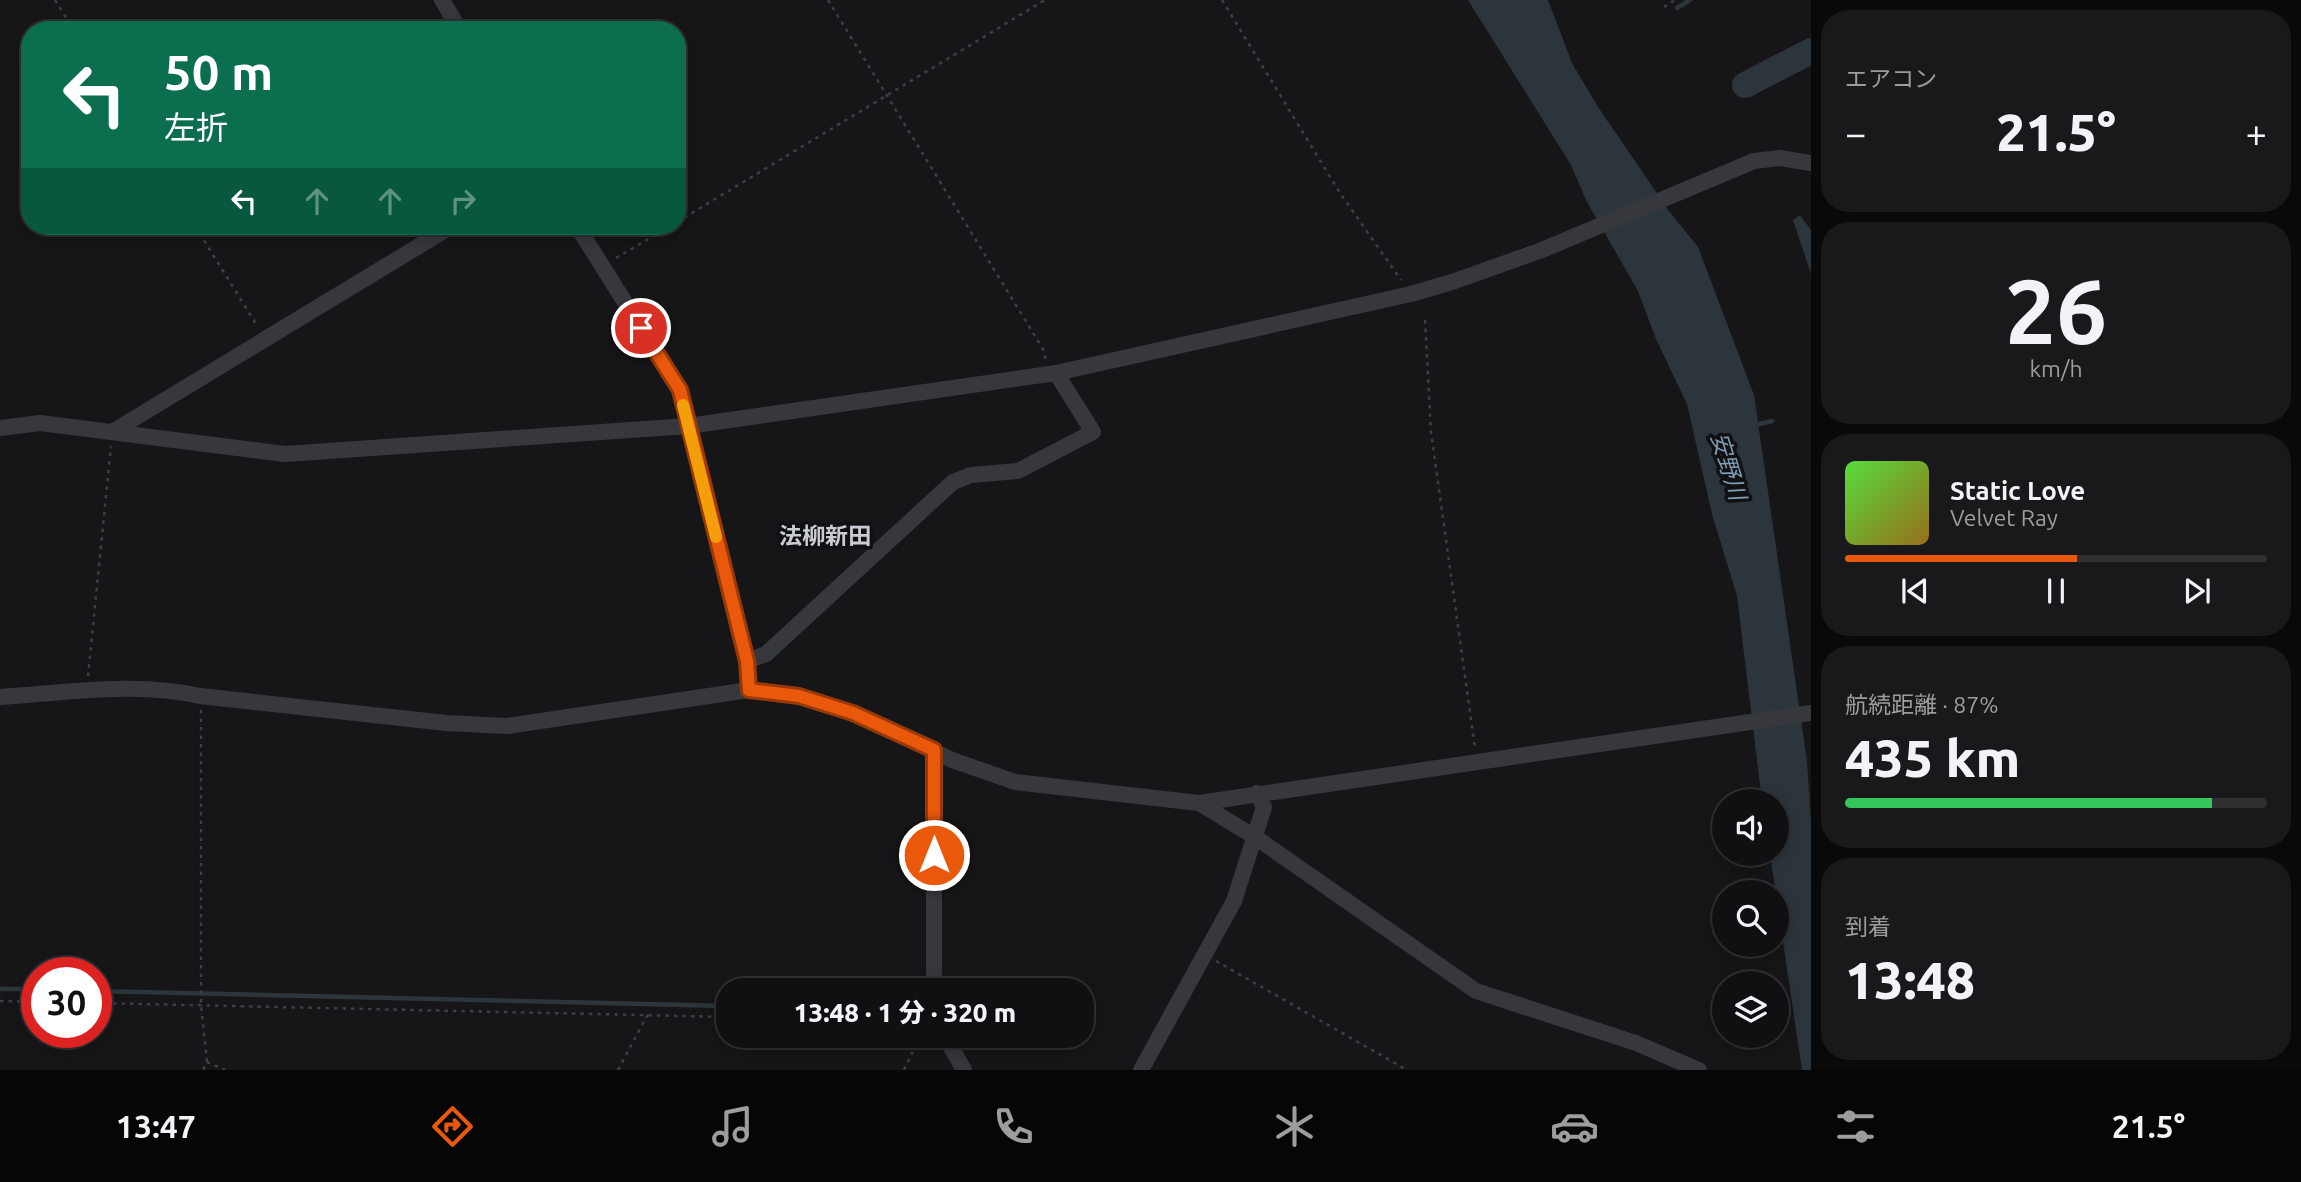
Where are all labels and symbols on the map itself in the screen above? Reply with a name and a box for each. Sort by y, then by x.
pin [611,298,671,358]
water label: 安野川 [1707,429,1752,506]
district label: 法柳新田 [779,523,871,548]
position arrow [897,818,971,892]
speed limit sign: 30 [21,957,112,1048]

